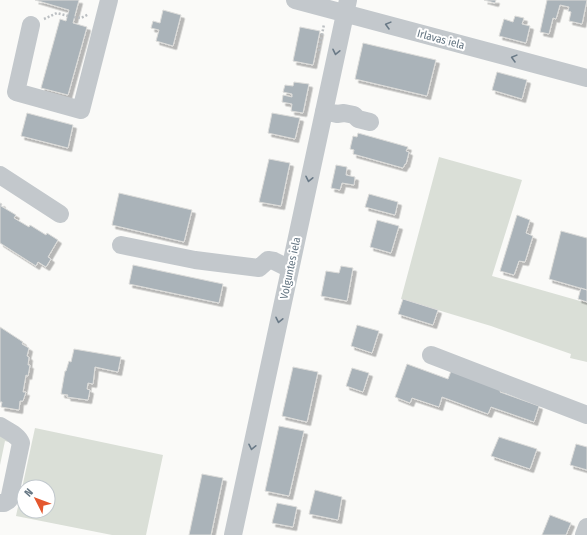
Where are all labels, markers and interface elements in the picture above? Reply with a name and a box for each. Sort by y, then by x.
one-way arrow [385,21,392,30]
street label: Irlavas iela [416,27,466,52]
one-way arrow [333,49,341,55]
one-way arrow [511,55,517,63]
one-way arrow [306,176,314,183]
street label: Volguntes iela [278,236,303,300]
one-way arrow [276,317,284,323]
one-way arrow [248,444,256,450]
north arrow [16,479,56,519]
text: N [22,486,36,499]

